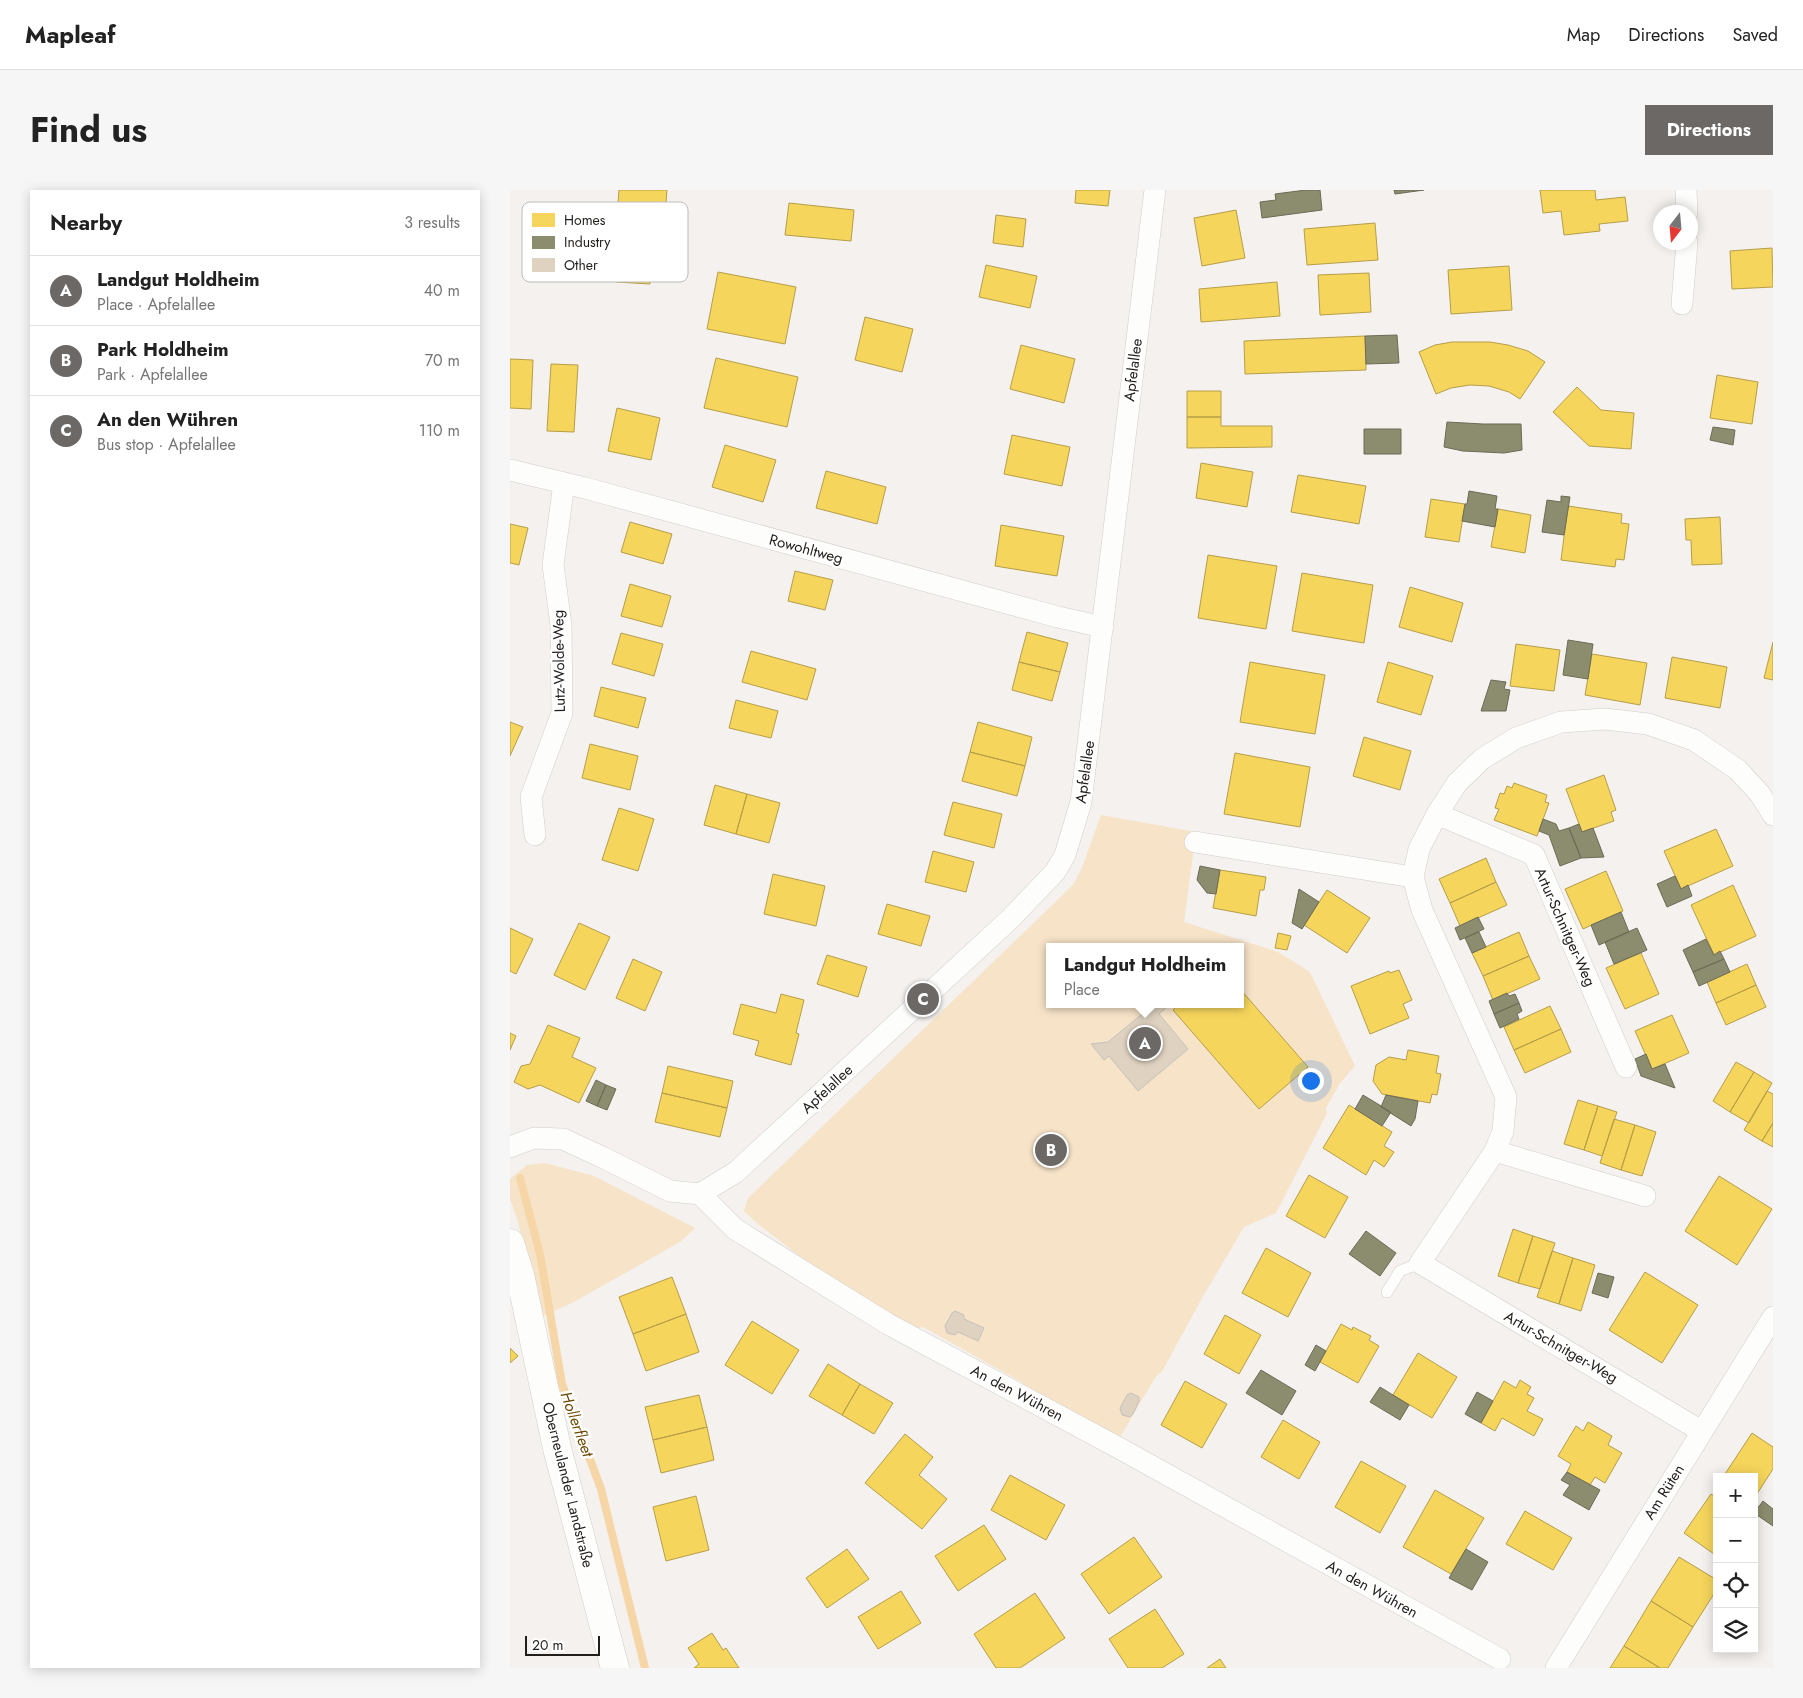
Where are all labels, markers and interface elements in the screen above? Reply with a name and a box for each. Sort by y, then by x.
text: Mapleaf [25,17,116,52]
text: Map [1567,22,1600,48]
text: Directions [1628,22,1704,48]
text: Saved [1732,22,1778,48]
text: Find us [30,105,147,155]
button: Directions [1645,105,1773,155]
legend [522,202,688,282]
north arrow [1653,205,1698,250]
text: Nearby [50,208,122,238]
text: Homes [564,210,606,230]
text: 3 results [404,211,460,234]
text: Industry [564,232,611,252]
text: Other [564,255,598,275]
text: Landgut Holdheim [97,266,260,293]
text: A [60,279,72,302]
text: 40 m [424,279,460,302]
text: Place · Apfelallee [97,293,215,316]
text: Park Holdheim [97,336,229,363]
street label: Apfelallee [1118,337,1148,403]
text: B [61,349,71,372]
text: 70 m [425,349,460,372]
text: Park · Apfelallee [97,363,208,386]
text: An den Wühren [97,406,238,433]
text: C [60,419,72,442]
text: 110 m [419,419,460,442]
text: Bus stop · Apfelallee [97,433,236,456]
street label: Rowohltweg [767,529,845,569]
street label: Lutz-Wolde-Weg [547,610,571,712]
street label: Apfelallee [1070,739,1100,805]
street label: Artur-Schnitger-Weg [1529,864,1601,990]
popup [1046,943,1244,1008]
text: Landgut Holdheim [1064,951,1226,978]
text: Place [1064,978,1100,1001]
pin: C [907,980,939,1018]
pin: A [1129,1024,1161,1062]
street label: Apfelallee [796,1059,858,1119]
your location [1298,1068,1324,1094]
pin: B [1035,1131,1067,1169]
street label: Artur-Schnitger-Weg [1500,1305,1622,1389]
street label: An den Wühren [967,1359,1067,1427]
water label: Hollerfleet [555,1388,600,1461]
street label: Oberneulander Landstraße [537,1400,599,1570]
street label: Am Rüten [1638,1460,1690,1524]
map controls [1713,1473,1758,1653]
button: + [1713,1473,1758,1518]
button: − [1713,1518,1758,1563]
street label: An den Wühren [1322,1555,1422,1623]
button: locate [1713,1563,1758,1608]
button: layers [1713,1608,1758,1653]
scale bar [525,1633,600,1656]
text: 20 m [532,1635,564,1655]

